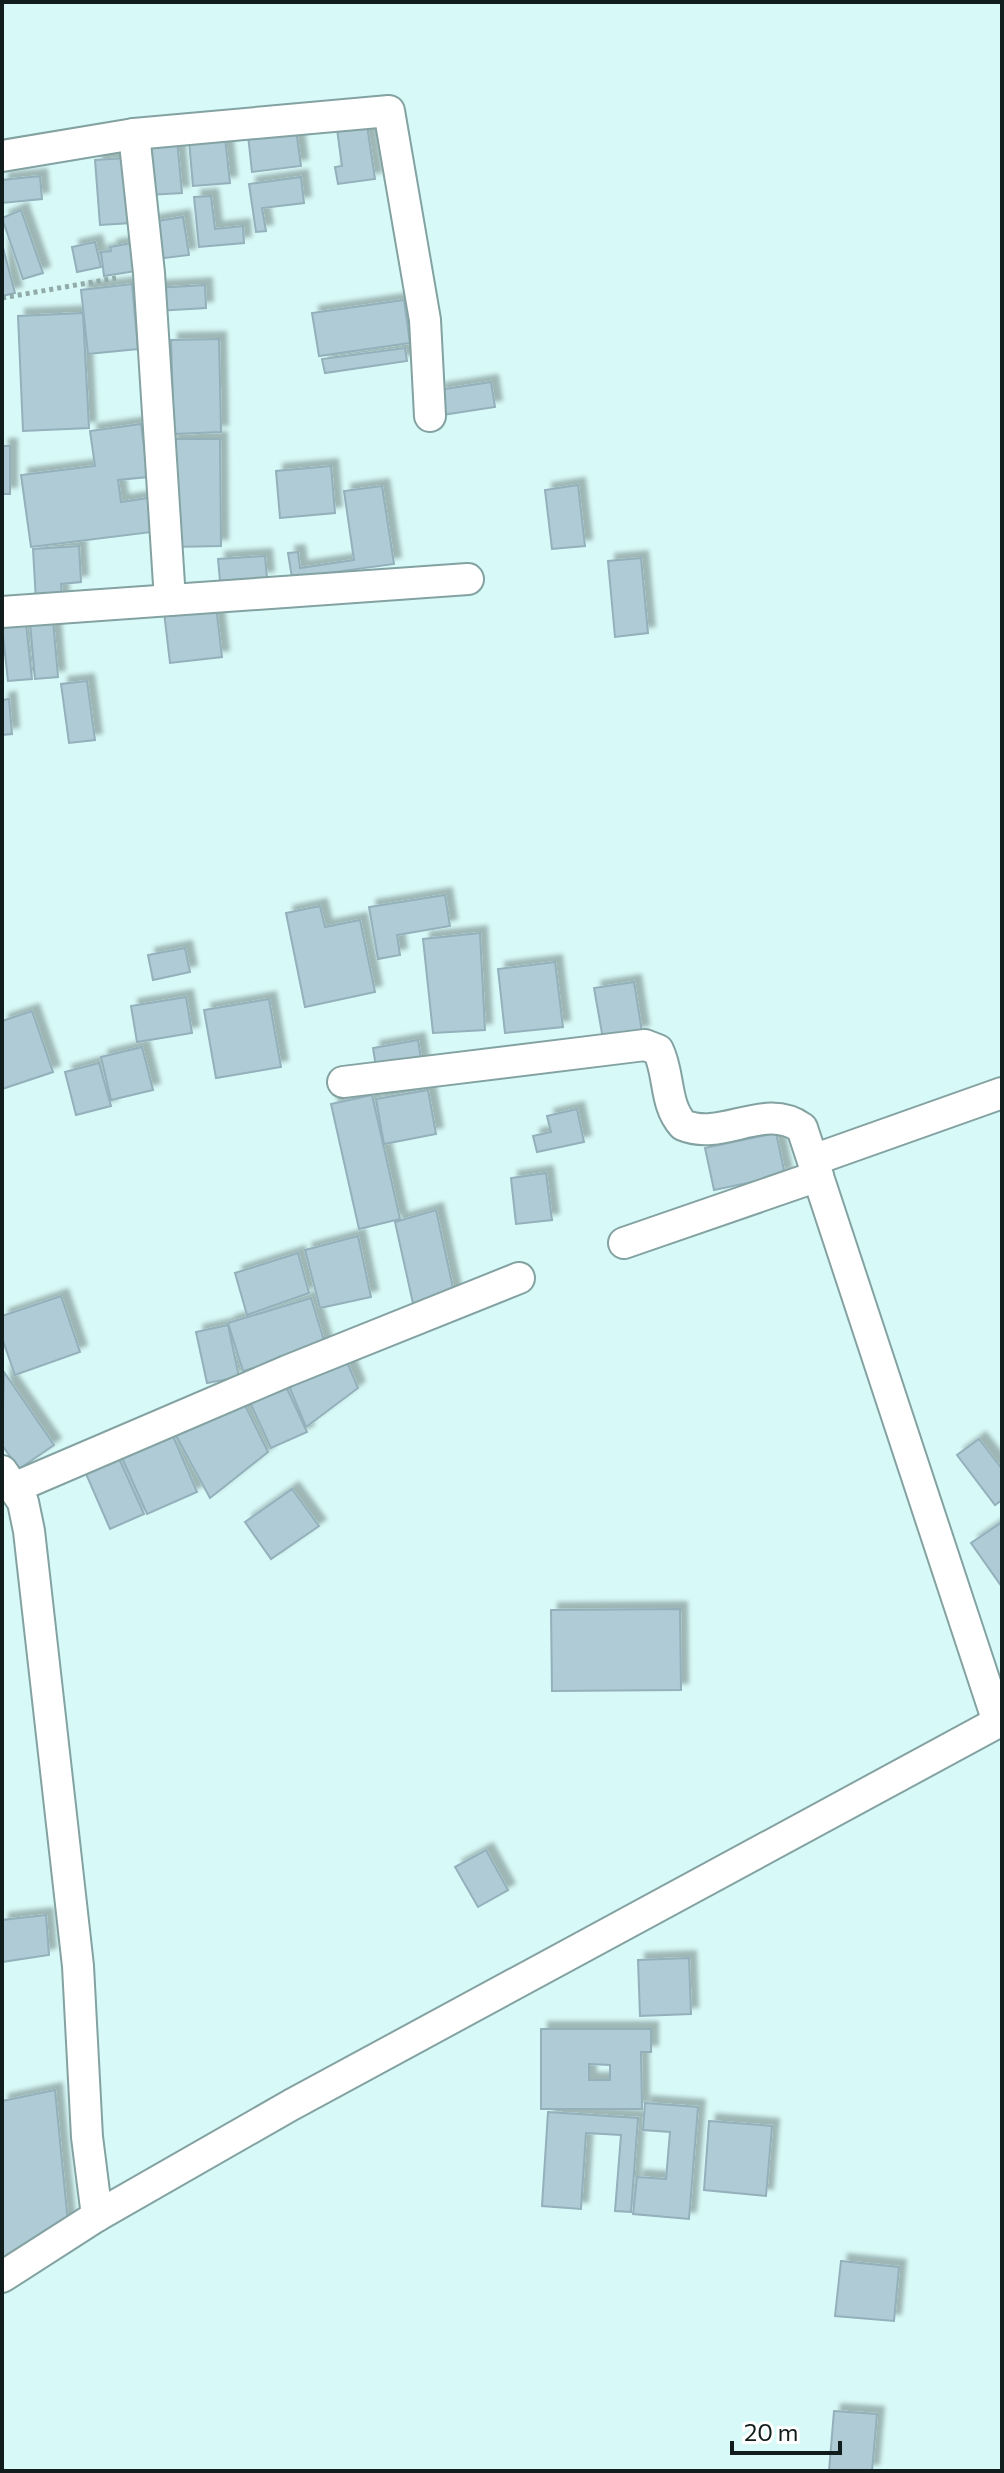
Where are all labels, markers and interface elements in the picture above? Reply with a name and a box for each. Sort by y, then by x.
scale bar [732,2405,840,2455]
text: 20 m [744,2417,798,2446]

